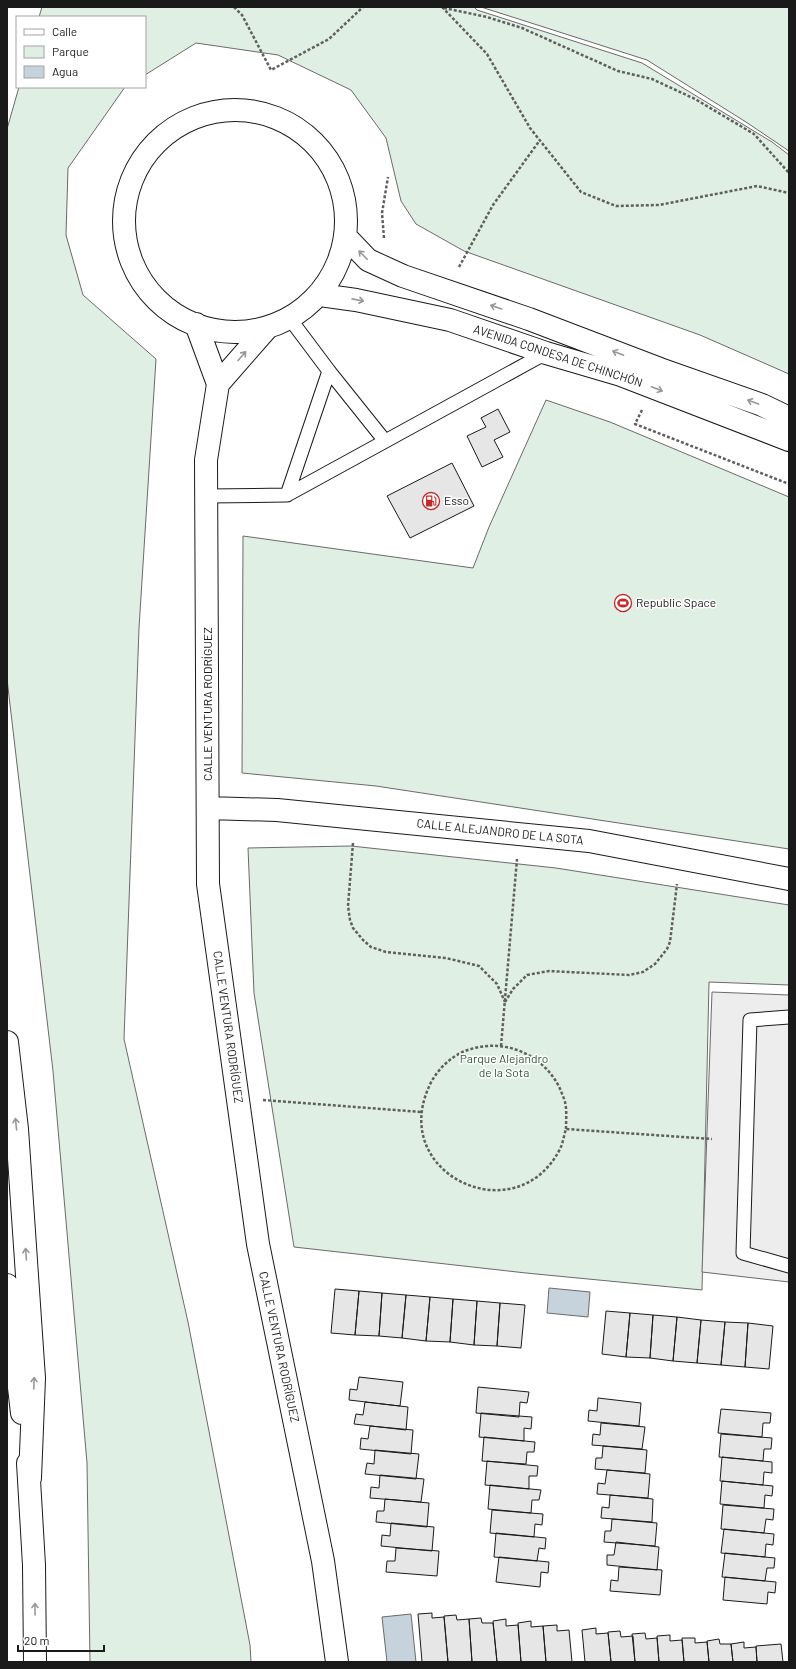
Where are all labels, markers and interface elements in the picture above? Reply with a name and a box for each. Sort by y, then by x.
legend [16,16,146,88]
text: Calle [52,24,77,38]
text: Parque [52,44,89,58]
text: Agua [52,64,78,78]
one-way arrow [358,250,368,260]
one-way arrow [351,297,364,305]
one-way arrow [491,303,503,311]
street label: AVENIDA CONDESA DE CHINCHÓN [472,321,645,389]
one-way arrow [613,348,625,356]
one-way arrow [238,351,247,361]
one-way arrow [650,386,662,394]
one-way arrow [748,398,760,406]
fuel station icon: Esso [421,491,441,511]
place label: Esso [444,493,469,507]
sports icon: Republic Space [613,593,633,613]
place label: Republic Space [636,595,716,609]
street label: CALLE VENTURA RODRÍGUEZ [200,627,214,781]
street label: CALLE ALEJANDRO DE LA SOTA [416,815,584,847]
street label: CALLE VENTURA RODRÍGUEZ [211,950,247,1104]
park label: Parque Alejandro de la Sota [460,1051,548,1079]
one-way arrow [13,1118,20,1131]
one-way arrow [22,1248,29,1261]
street label: CALLE VENTURA RODRÍGUEZ [257,1270,303,1423]
one-way arrow [30,1377,38,1390]
one-way arrow [31,1603,39,1616]
scale bar [18,1627,104,1653]
text: 20 m [24,1633,50,1647]

